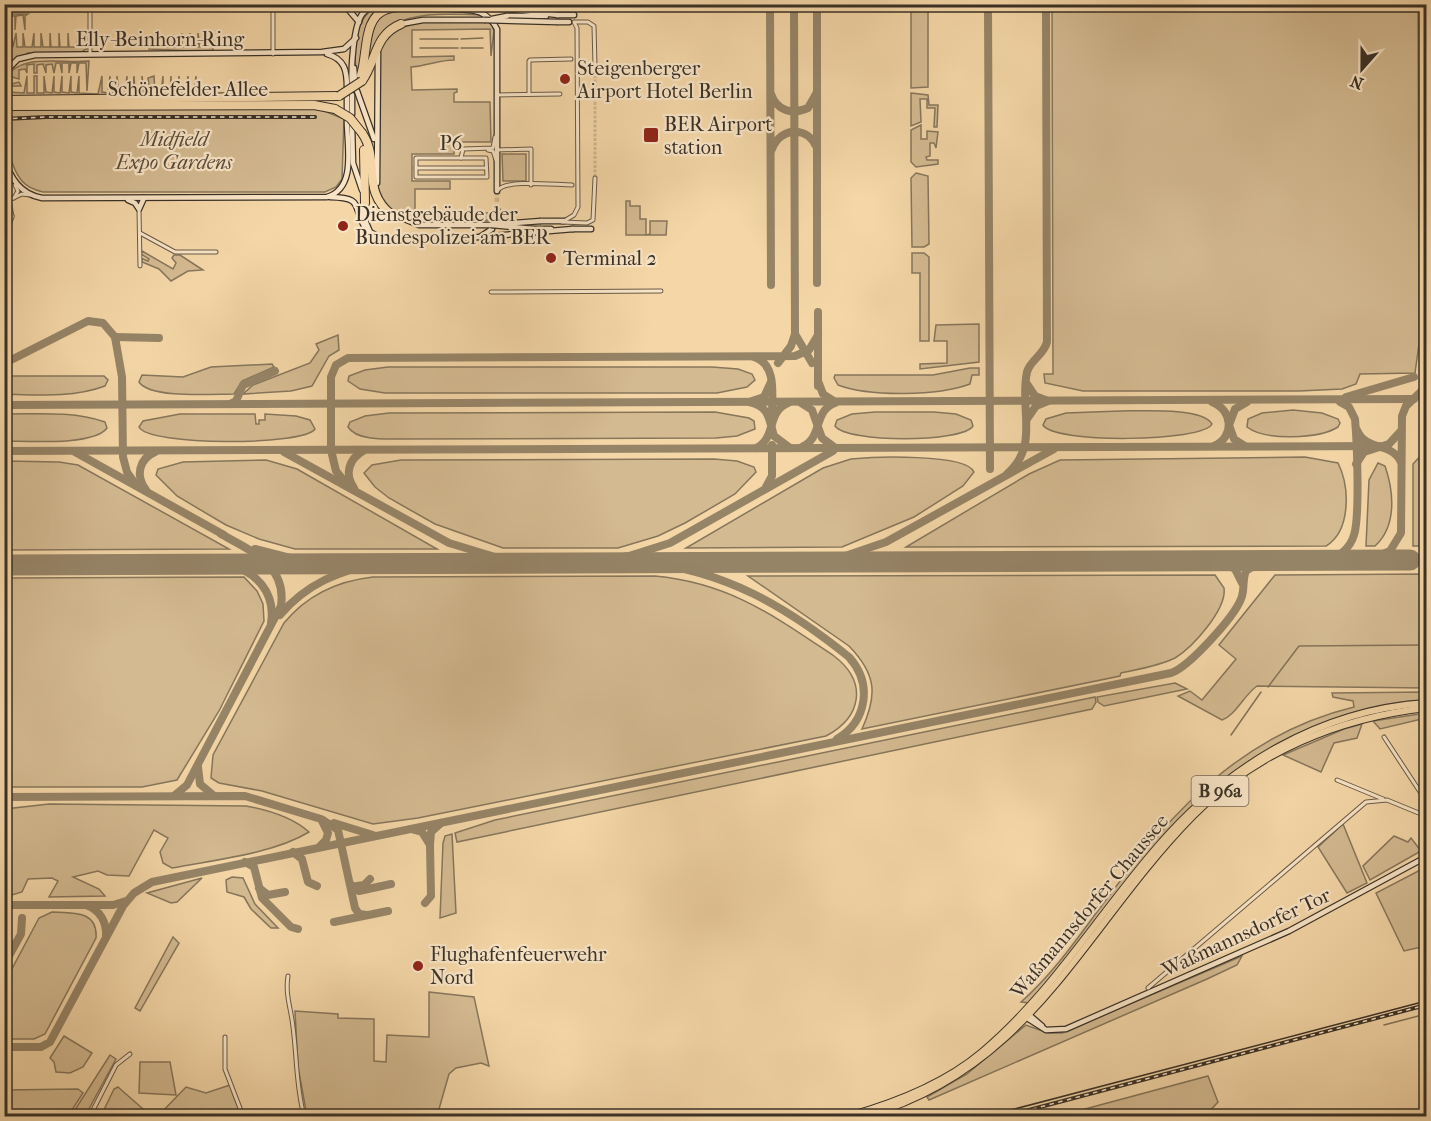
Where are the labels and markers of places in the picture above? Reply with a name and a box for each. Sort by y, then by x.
place label: Steigenberger Airport Hotel Berlin [576,57,753,103]
marker: Steigenberger Airport Hotel Berlin [558,72,572,86]
place label: BER Airport station [664,113,772,159]
marker: BER Airport station [642,126,660,144]
place label: Dienstgebäude der Bundespolizei am BER [355,203,551,249]
marker: Dienstgebäude der Bundespolizei am BER [336,219,350,233]
place label: Terminal 2 [563,247,657,270]
marker: Terminal 2 [544,251,558,265]
place label: Flughafenfeuerwehr Nord [430,943,607,989]
marker: Flughafenfeuerwehr Nord [411,959,425,973]

